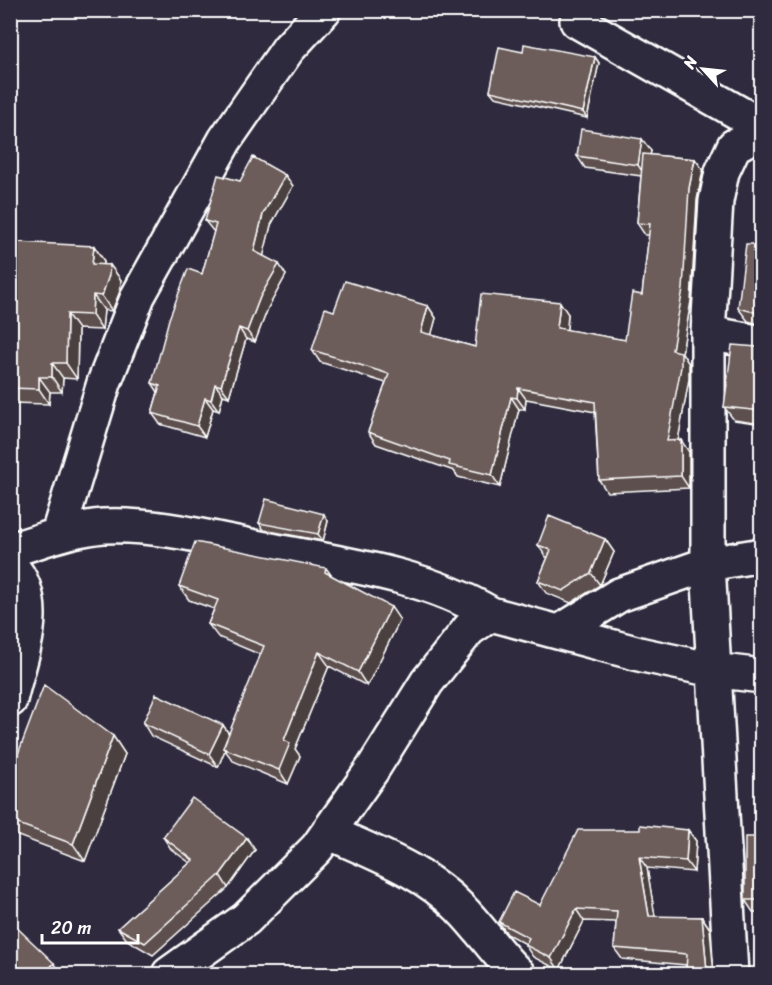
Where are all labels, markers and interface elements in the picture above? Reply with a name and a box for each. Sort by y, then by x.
north arrow [673,39,733,99]
text: N [674,50,706,75]
scale bar [42,907,138,945]
text: 20 m [51,912,91,944]

